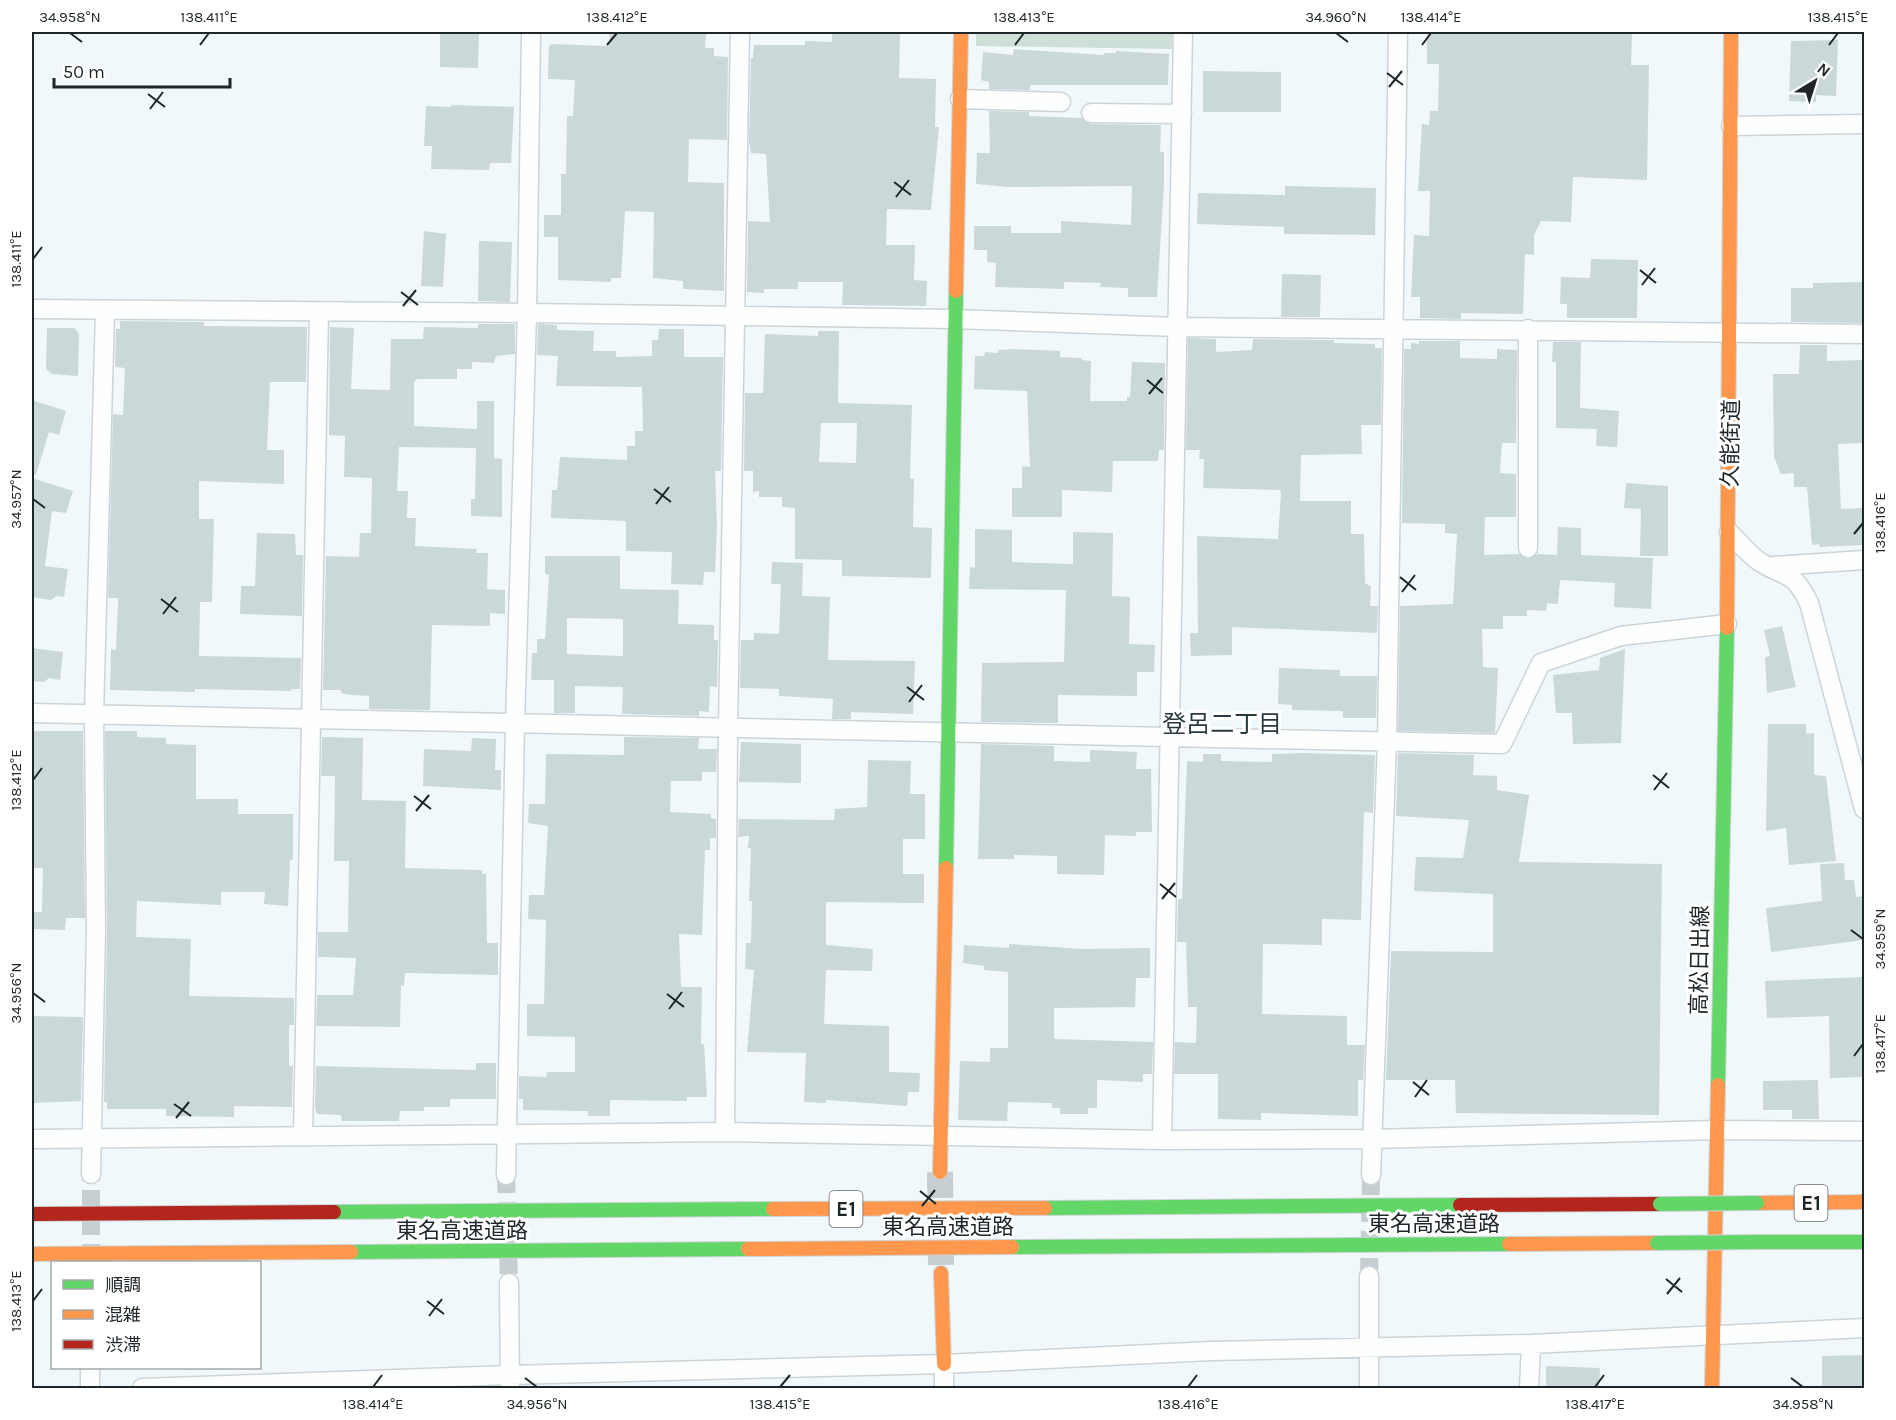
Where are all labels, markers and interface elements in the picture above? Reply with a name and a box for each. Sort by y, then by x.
text: 34.958°N [39,8,101,26]
text: 138.411°E [180,8,238,26]
text: 138.412°E [586,8,648,26]
text: 138.413°E [993,8,1055,26]
text: 34.960°N [1305,8,1367,26]
text: 138.414°E [1401,8,1461,26]
text: 138.415°E [1807,8,1869,26]
scale bar [54,51,230,89]
north arrow [1785,51,1845,111]
text: N [1814,59,1834,81]
text: 50 m [63,61,105,83]
text: 138.411°E [7,230,25,288]
street label: 久能街道 [1717,399,1745,487]
text: 34.957°N [7,469,25,529]
text: 138.416°E [1871,492,1889,554]
district label: 登呂二丁目 [1162,710,1282,738]
text: 138.412°E [7,749,25,811]
street label: 高松日出線 [1686,905,1714,1015]
text: 34.959°N [1871,908,1889,970]
text: 34.956°N [7,962,25,1024]
text: 138.417°E [1871,1014,1889,1074]
road number: E1 [1794,1185,1828,1221]
road number: E1 [830,1191,862,1227]
street label: 東名高速道路 [1368,1211,1500,1237]
street label: 東名高速道路 [882,1214,1014,1240]
street label: 東名高速道路 [396,1218,528,1244]
legend [51,1261,261,1369]
text: 138.413°E [7,1270,25,1332]
text: 順調 [105,1274,141,1296]
text: 混雑 [105,1304,141,1326]
text: 渋滞 [105,1334,141,1356]
text: 138.414°E [343,1395,403,1413]
text: 34.956°N [506,1395,568,1413]
text: 138.415°E [749,1395,811,1413]
text: 138.416°E [1157,1395,1219,1413]
text: 138.417°E [1565,1395,1625,1413]
text: 34.958°N [1772,1395,1834,1413]

